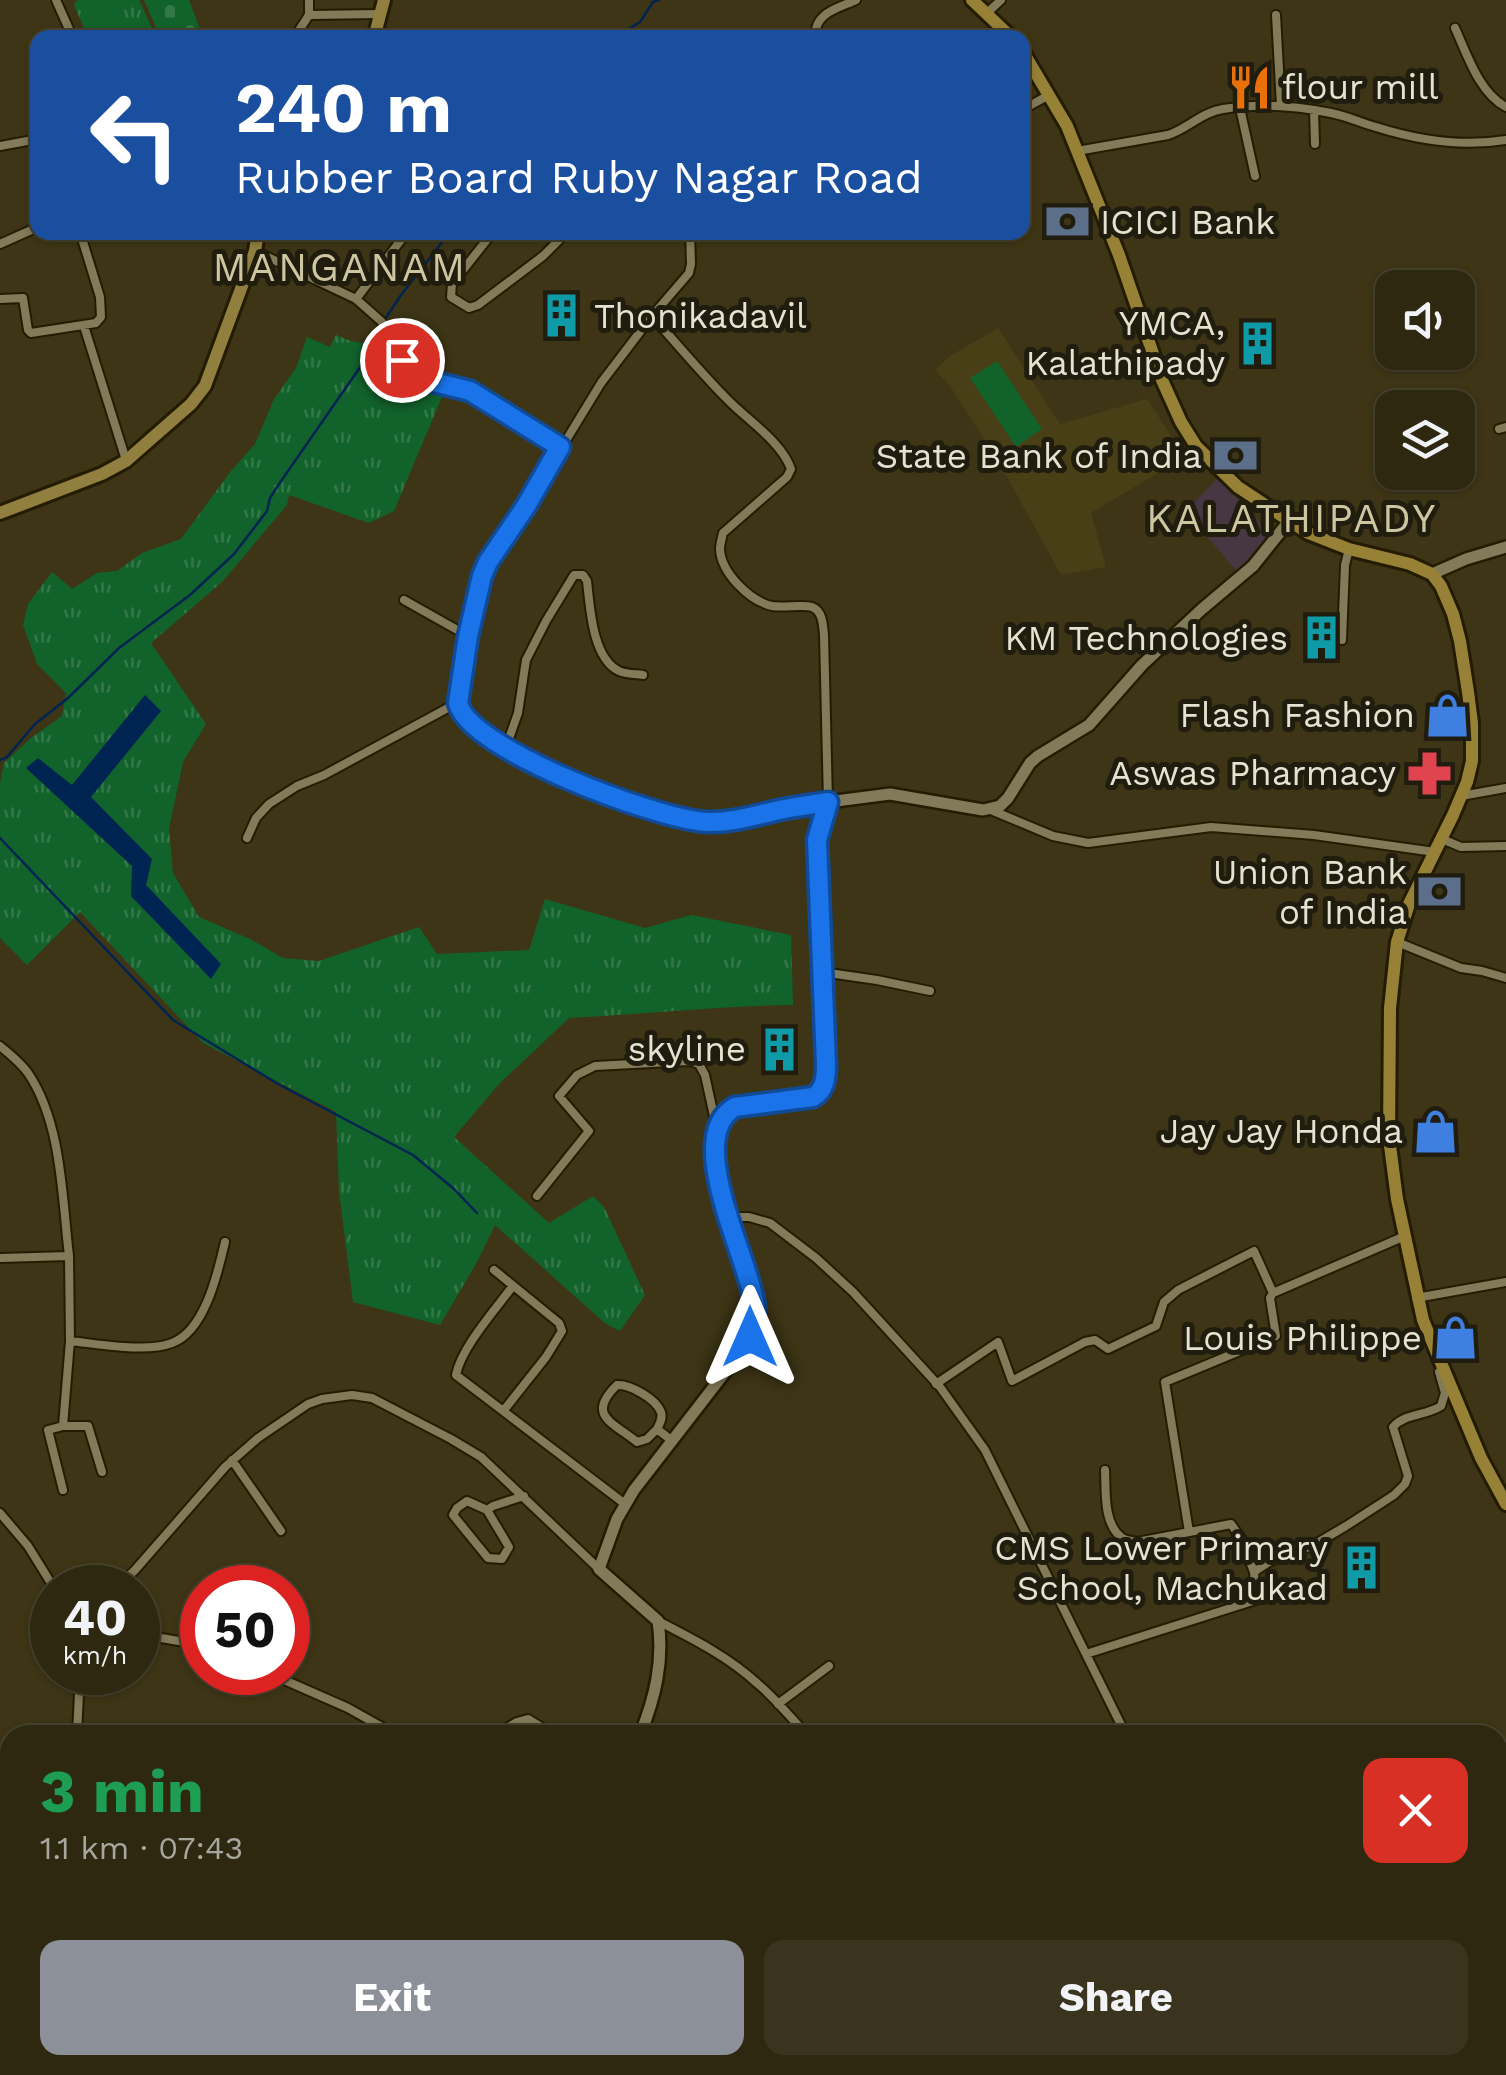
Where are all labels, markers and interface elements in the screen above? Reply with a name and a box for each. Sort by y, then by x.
restaurant icon: flour mill [1225,63,1273,111]
place label: flour mill [1282,66,1439,108]
text: 240 m [235,67,452,149]
icon: left [70,70,200,200]
text: Rubber Board Ruby Nagar Road [235,151,923,204]
bank icon: ICICI Bank [1043,198,1091,246]
place label: ICICI Bank [1100,201,1275,243]
district label: MANGANAM [212,244,468,291]
map controls [1375,270,1475,490]
button: sound [1375,270,1475,370]
building icon: Thonikadavil [537,292,585,340]
place label: Thonikadavil [594,295,807,337]
place label: YMCA, Kalathipady [1025,302,1225,384]
pin [360,318,445,403]
building icon: YMCA, Kalathipady [1234,319,1282,367]
icon: arrive [375,333,430,388]
button: layers [1375,390,1475,490]
bank icon: State Bank of India [1211,432,1259,480]
place label: State Bank of India [876,435,1202,477]
district label: KALATHIPADY [1146,495,1438,542]
building icon: KM Technologies [1297,614,1345,662]
place label: KM Technologies [1004,617,1288,659]
shop icon: Flash Fashion [1424,691,1472,739]
place label: Flash Fashion [1180,694,1415,736]
pharmacy icon: Aswas Pharmacy [1405,749,1453,797]
place label: Aswas Pharmacy [1109,752,1396,794]
place label: Union Bank of India [1213,851,1407,933]
bank icon: Union Bank of India [1416,868,1464,916]
building icon: skyline [755,1025,803,1073]
place label: skyline [628,1028,746,1070]
shop icon: Jay Jay Honda [1412,1107,1460,1155]
place label: Jay Jay Honda [1160,1110,1403,1152]
position arrow [698,1285,802,1389]
shop icon: Louis Philippe [1431,1314,1479,1362]
place label: Louis Philippe [1183,1317,1422,1359]
place label: CMS Lower Primary School, Machukad [994,1527,1328,1609]
building icon: CMS Lower Primary School, Machukad [1337,1544,1385,1592]
speed limit sign: 50 [180,1565,310,1695]
text: 40 [63,1588,127,1647]
text: km/h [63,1641,127,1670]
text: 3 min [40,1756,204,1827]
button: close [1363,1758,1468,1863]
text: 1.1 km · 07:43 [40,1829,243,1867]
button: Exit [40,1940,744,2055]
button: Share [764,1940,1468,2055]

